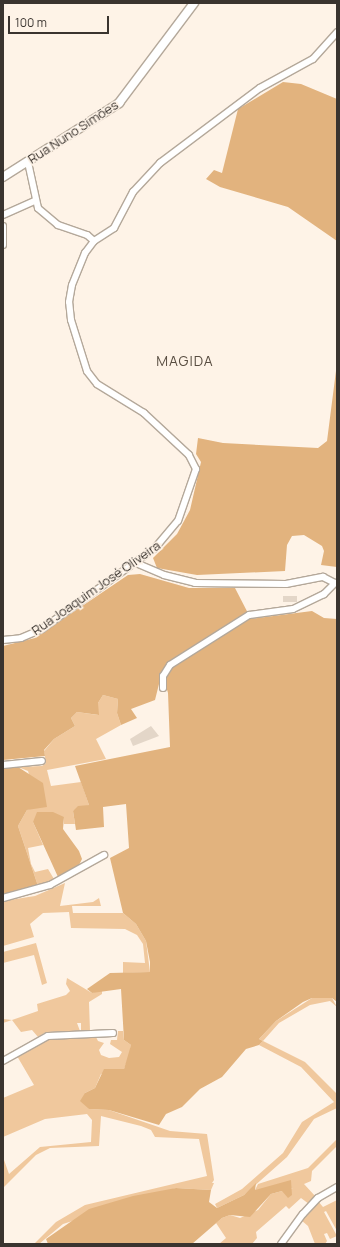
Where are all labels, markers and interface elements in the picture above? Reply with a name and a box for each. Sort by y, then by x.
scale bar [10,8,111,34]
text: 100 m [15,14,47,31]
street label: Rua Nuno Simões [25,97,121,167]
district label: MAGIDA [156,353,214,369]
street label: Rua Joaquim José Oliveira [29,538,163,638]

